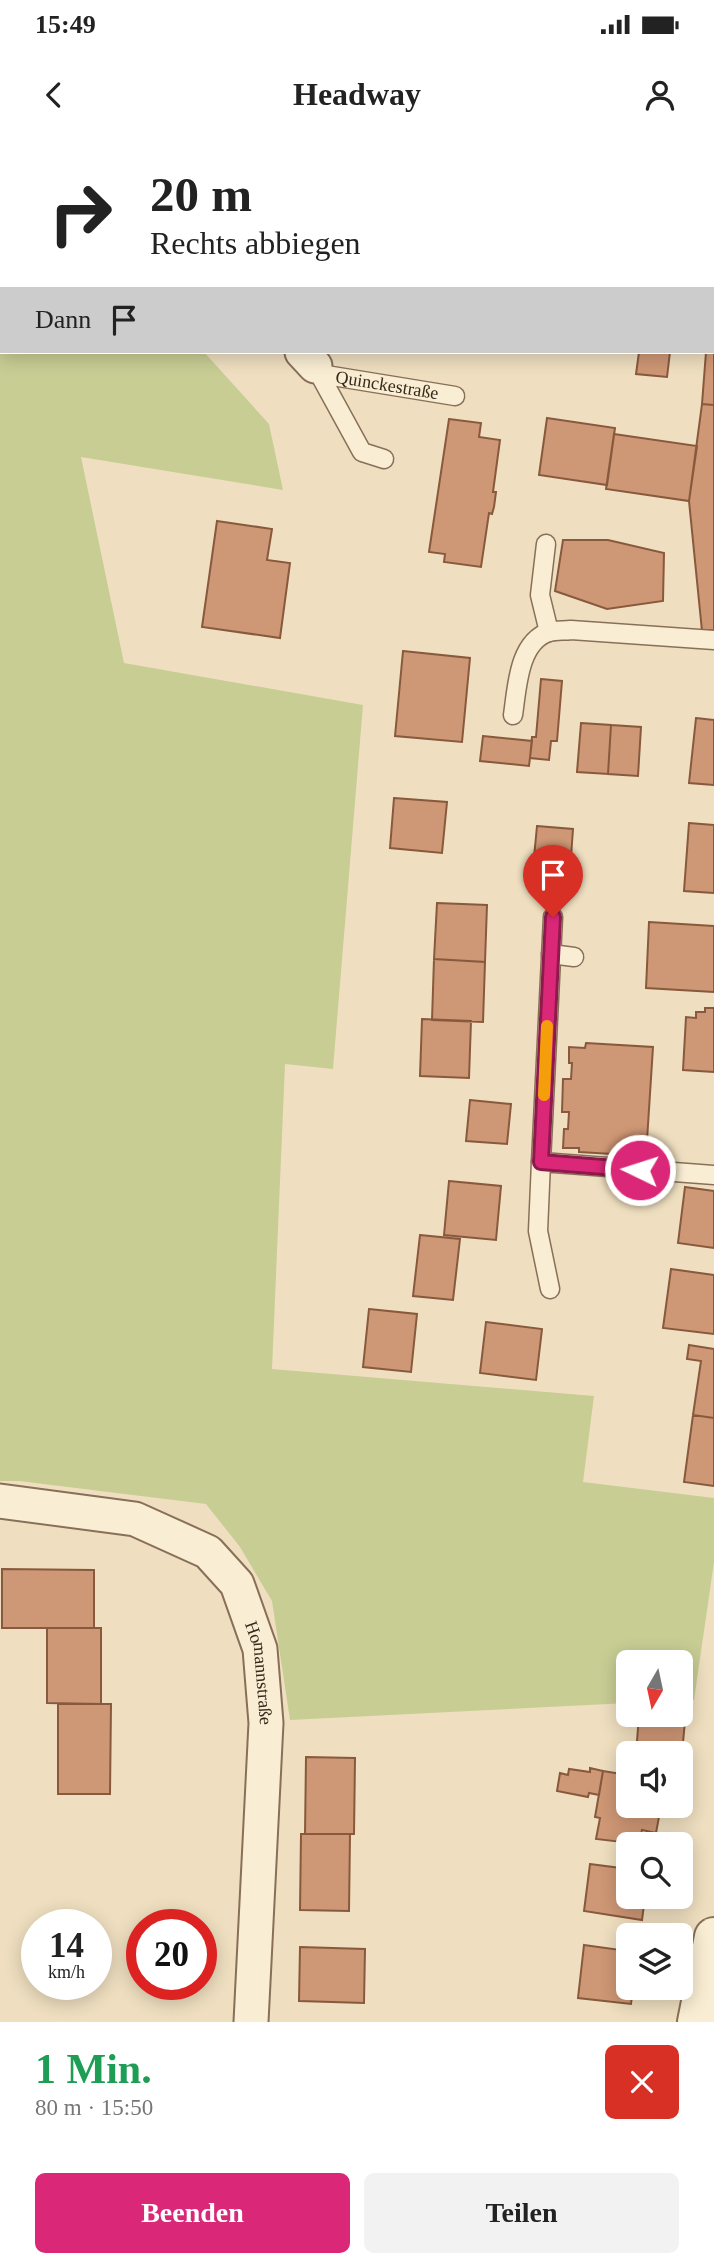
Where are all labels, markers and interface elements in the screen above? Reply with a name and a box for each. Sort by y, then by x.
text: 15:49 [35,10,96,39]
icon: back [35,76,73,114]
text: Headway [293,76,421,112]
icon: person [641,76,679,114]
text: 20 m [150,167,252,222]
icon: right [35,168,126,259]
text: Rechts abbiegen [150,225,361,261]
icon: arrive [105,301,143,339]
text: Dann [35,305,91,334]
street label: Quinckestraße [334,367,440,403]
pin [523,845,583,917]
icon: arrive [534,856,572,894]
position arrow [603,1133,677,1207]
street label: Homannstraße [241,1618,276,1726]
north arrow [616,1650,693,1727]
map controls [616,1650,693,2000]
button: sound [616,1741,693,1818]
button: search [616,1832,693,1909]
speed limit sign: 20 [126,1909,217,2000]
button: layers [616,1923,693,2000]
text: 14 [49,1926,84,1965]
text: km/h [48,1962,85,1982]
button: close [605,2045,679,2119]
text: 1 Min. [35,2046,152,2092]
text: 80 m · 15:50 [35,2095,153,2120]
button: Beenden [35,2173,350,2253]
button: Teilen [364,2173,679,2253]

